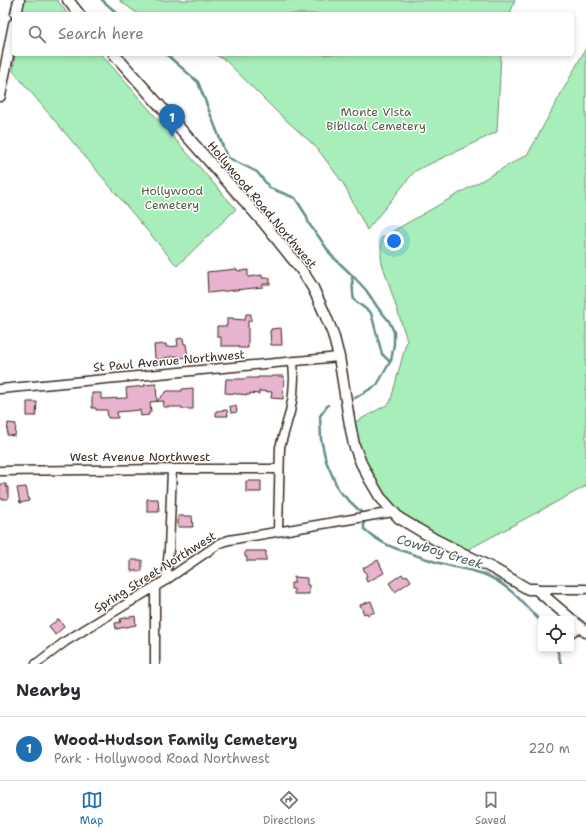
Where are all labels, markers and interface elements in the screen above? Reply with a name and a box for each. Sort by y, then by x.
search box [12,12,574,56]
icon: search [26,23,48,45]
text: Search here [58,24,144,44]
pin: 1 [159,104,185,137]
park label: Monte Vista Biblical Cemetery [326,104,426,134]
street label: Hollywood Road Northwest [204,138,320,272]
park label: Hollywood Cemetery [141,183,203,213]
your location [384,231,404,251]
street label: St Paul Avenue Northwest [92,346,246,376]
street label: West Avenue Northwest [70,449,210,465]
street label: Spring Street Northwest [91,528,219,616]
water label: Cowboy Creek [395,530,486,573]
map controls [538,616,574,652]
button: locate [538,616,574,652]
text: Nearby [16,679,81,701]
text: Wood-Hudson Family Cemetery [54,730,297,750]
text: 1 [26,740,32,757]
text: 220 m [528,740,570,757]
text: Park · Hollywood Road Northwest [54,750,270,767]
tab: Map [80,789,103,828]
tab: Directions [263,789,315,828]
tab: Saved [475,789,506,828]

